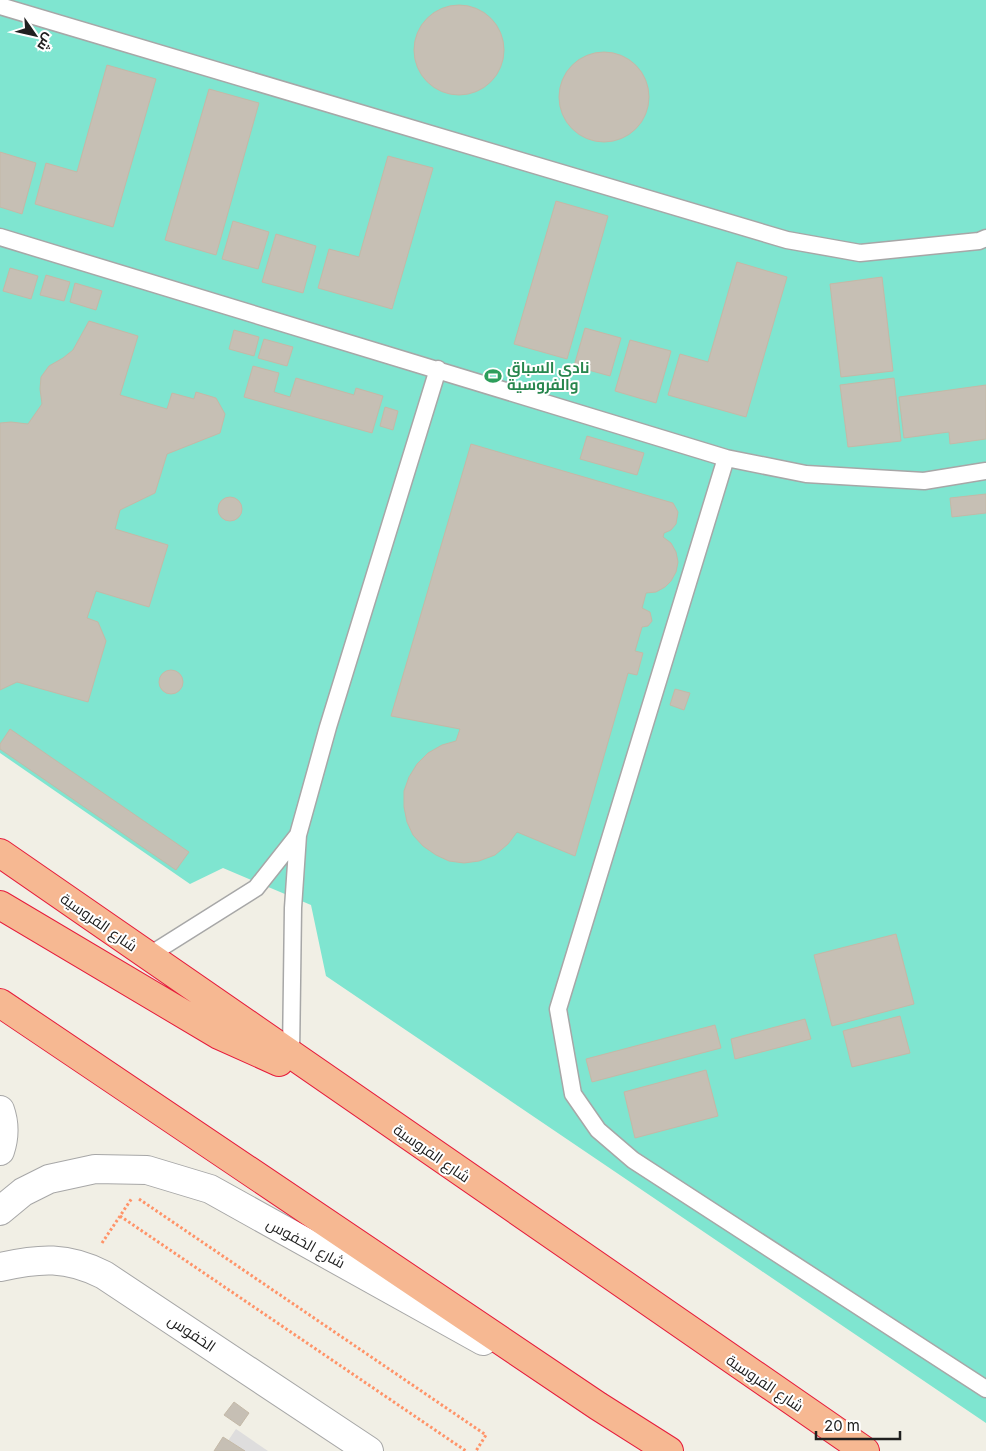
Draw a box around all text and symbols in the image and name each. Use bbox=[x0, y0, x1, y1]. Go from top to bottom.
north arrow bbox=[10, 10, 60, 60]
text: ش bbox=[33, 30, 58, 55]
place label: نادي السباق والفروسية bbox=[507, 358, 590, 394]
sports icon: نادي السباق والفروسية bbox=[483, 366, 503, 386]
street label: شارع الفروسية bbox=[56, 889, 141, 957]
street label: شارع الفروسية bbox=[389, 1120, 474, 1188]
street label: شارع الخفوس bbox=[262, 1214, 349, 1274]
street label: الخفوس bbox=[164, 1310, 220, 1357]
street label: شارع الفروسية bbox=[722, 1350, 807, 1417]
scale bar bbox=[816, 1408, 900, 1440]
text: 20 m bbox=[824, 1416, 860, 1435]

